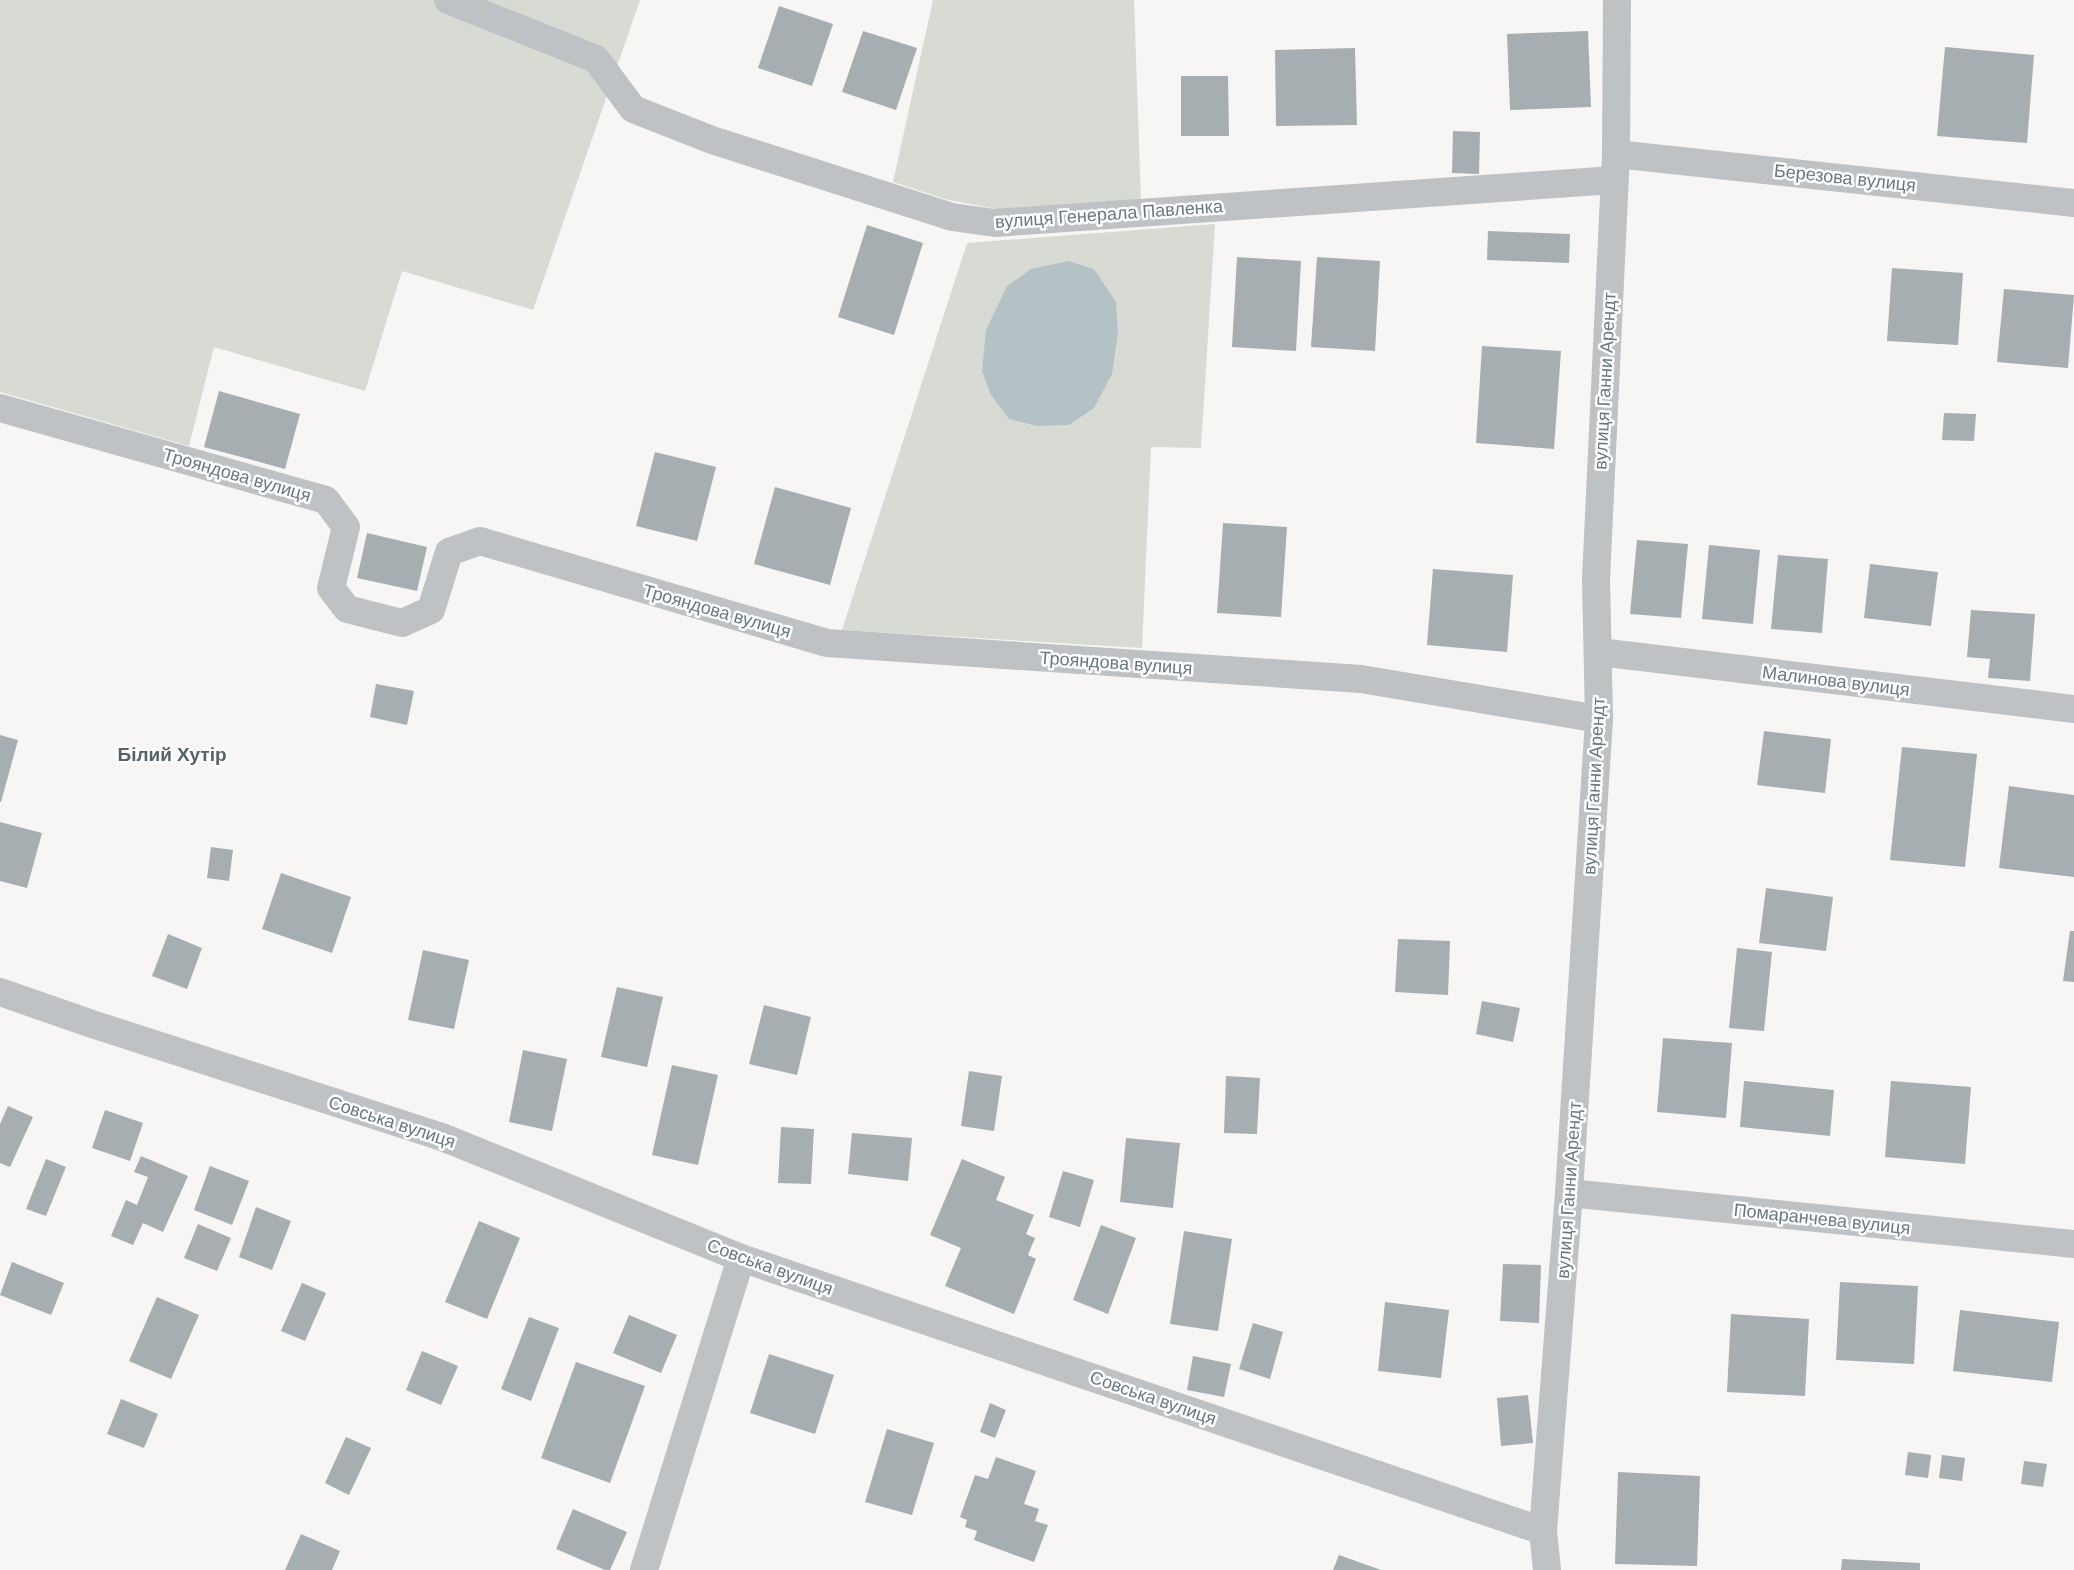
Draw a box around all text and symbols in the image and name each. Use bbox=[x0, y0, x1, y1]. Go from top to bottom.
street label: Березова вулиця bbox=[1773, 161, 1917, 195]
street label: вулиця Генерала Павленка bbox=[994, 196, 1225, 232]
street label: вулиця Ганни Арендт bbox=[1590, 292, 1620, 470]
street label: Трояндова вулиця bbox=[161, 444, 313, 506]
street label: Трояндова вулиця bbox=[641, 580, 793, 642]
street label: Трояндова вулиця bbox=[1039, 648, 1193, 678]
street label: Малинова вулиця bbox=[1761, 662, 1911, 700]
street label: вулиця Ганни Арендт bbox=[1579, 697, 1609, 875]
district label: Білий Хутір bbox=[117, 744, 227, 765]
street label: Совська вулиця bbox=[326, 1092, 458, 1152]
street label: вулиця Ганни Арендт bbox=[1553, 1101, 1585, 1279]
street label: Помаранчева вулиця bbox=[1733, 1200, 1911, 1238]
street label: Совська вулиця bbox=[704, 1235, 836, 1299]
street label: Совська вулиця bbox=[1087, 1367, 1219, 1429]

